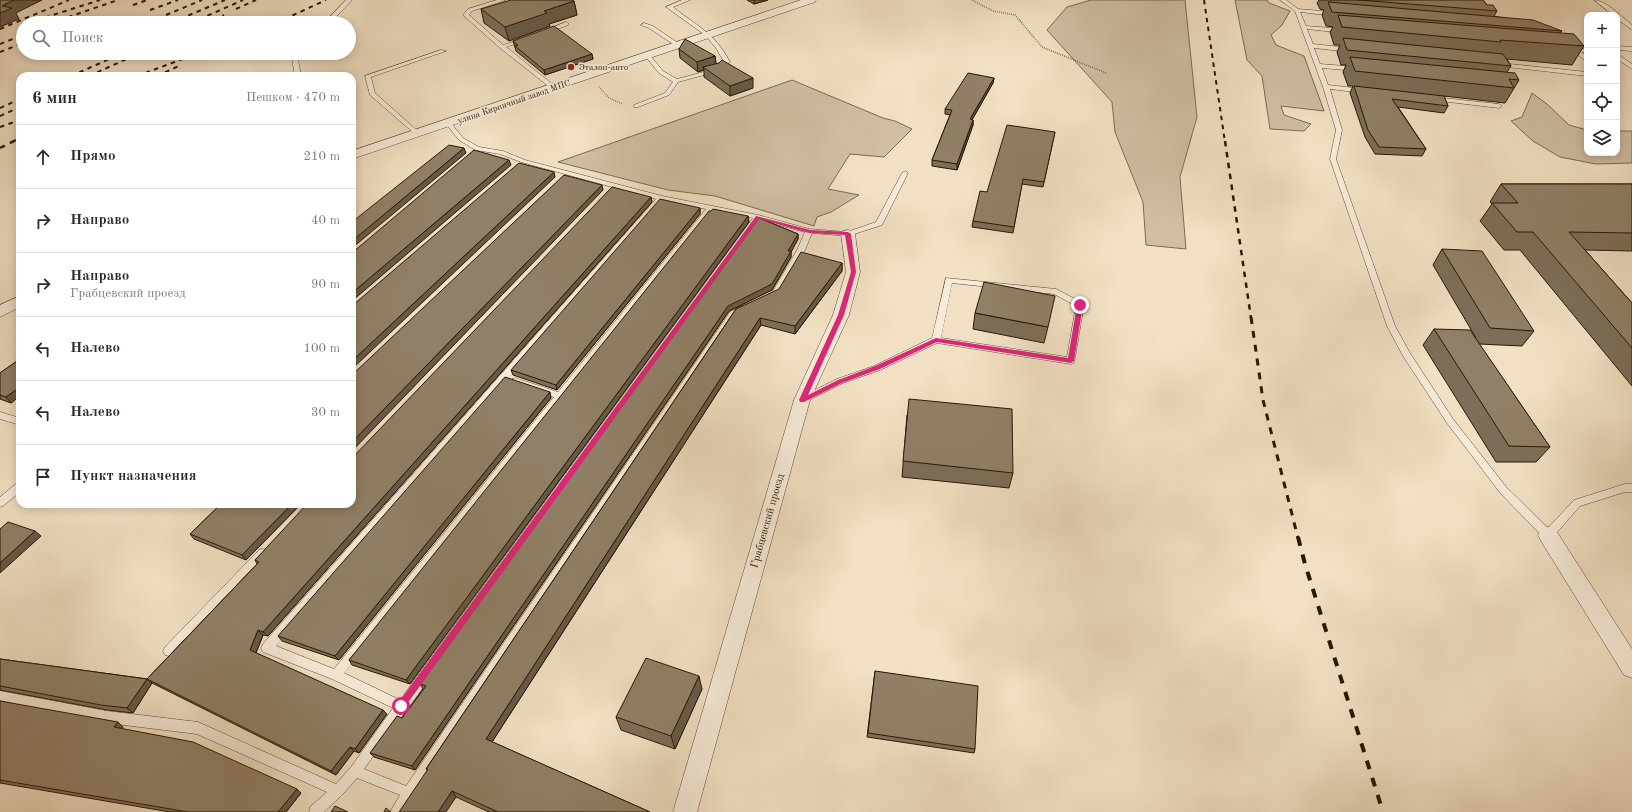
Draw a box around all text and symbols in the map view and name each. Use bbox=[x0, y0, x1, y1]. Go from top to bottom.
map controls bbox=[1584, 12, 1620, 156]
button: + bbox=[1584, 12, 1620, 48]
search box bbox=[16, 16, 356, 60]
icon: search bbox=[30, 27, 52, 49]
text: Поиск bbox=[62, 31, 103, 46]
button: − bbox=[1584, 48, 1620, 84]
marker: Эталон-авто bbox=[566, 62, 576, 72]
place label: Эталон-авто bbox=[579, 63, 629, 72]
street label: улица Кирпичный завод МПС bbox=[456, 78, 572, 126]
button: locate bbox=[1584, 84, 1620, 120]
text: 6 мин bbox=[32, 90, 77, 107]
text: Пешком · 470 m bbox=[246, 91, 340, 104]
button: layers bbox=[1584, 120, 1620, 156]
icon: ahead bbox=[32, 146, 54, 168]
text: Прямо bbox=[70, 149, 116, 164]
text: 210 m bbox=[303, 150, 340, 163]
icon: right bbox=[32, 210, 54, 232]
text: Направо bbox=[70, 213, 129, 228]
text: 40 m bbox=[311, 214, 340, 227]
text: Направо bbox=[70, 269, 129, 284]
icon: right bbox=[32, 274, 54, 296]
text: 90 m bbox=[311, 278, 340, 291]
text: Грабцевский проезд bbox=[70, 287, 186, 300]
route end bbox=[1071, 296, 1089, 314]
icon: left bbox=[32, 338, 54, 360]
text: Налево bbox=[70, 341, 120, 356]
text: 100 m bbox=[303, 342, 340, 355]
icon: left bbox=[32, 402, 54, 424]
text: Налево bbox=[70, 405, 120, 420]
text: 30 m bbox=[311, 406, 340, 419]
icon: arrive bbox=[32, 466, 54, 488]
text: Пункт назначения bbox=[70, 469, 197, 484]
street label: Грабцевский проезд bbox=[749, 472, 787, 569]
route start bbox=[392, 697, 410, 715]

